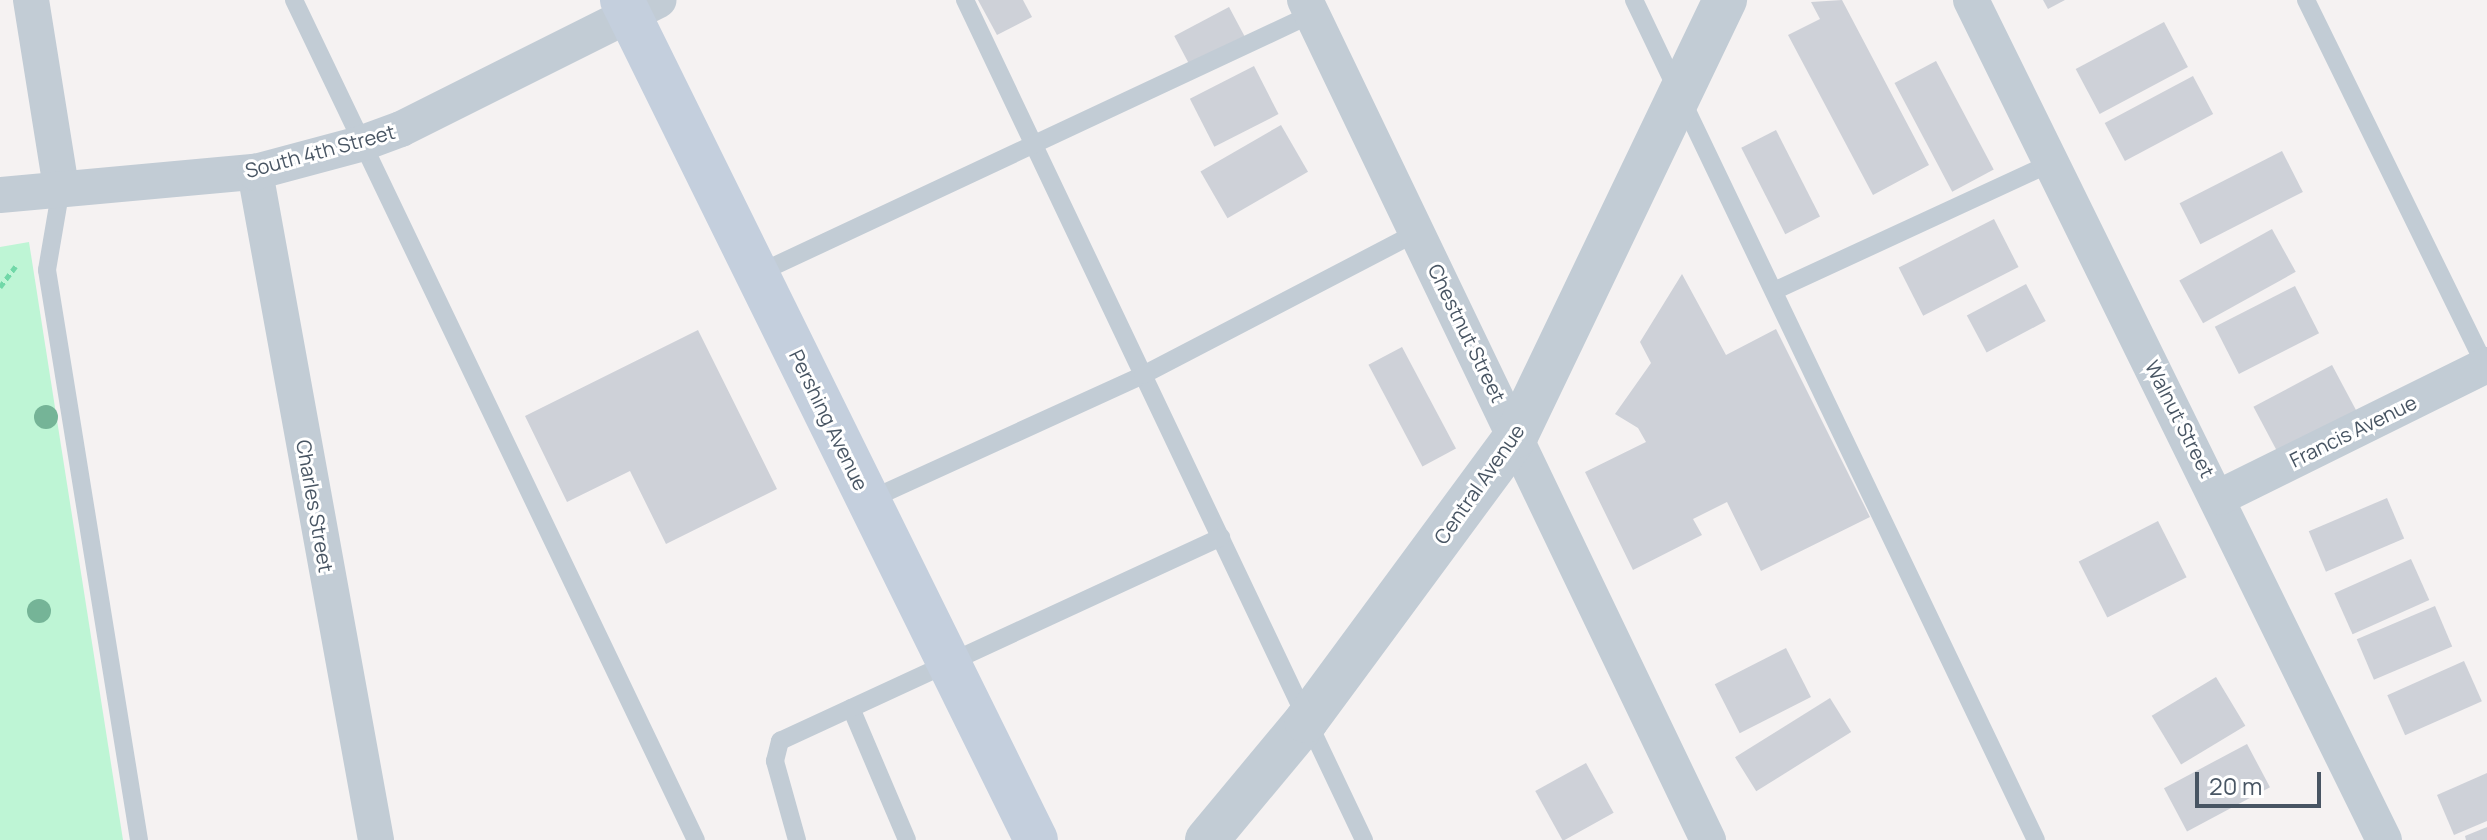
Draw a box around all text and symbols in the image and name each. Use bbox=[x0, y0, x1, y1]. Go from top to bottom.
street label: South 4th Street bbox=[242, 119, 398, 183]
street label: Chestnut Street bbox=[1423, 260, 1511, 406]
street label: Pershing Avenue bbox=[785, 346, 873, 494]
street label: Walnut Street bbox=[2140, 356, 2220, 482]
street label: Francis Avenue bbox=[2286, 390, 2420, 472]
street label: Central Avenue bbox=[1429, 420, 1529, 548]
street label: Charles Street bbox=[292, 438, 338, 574]
scale bar bbox=[2199, 756, 2325, 806]
text: 20 m bbox=[2209, 769, 2262, 802]

